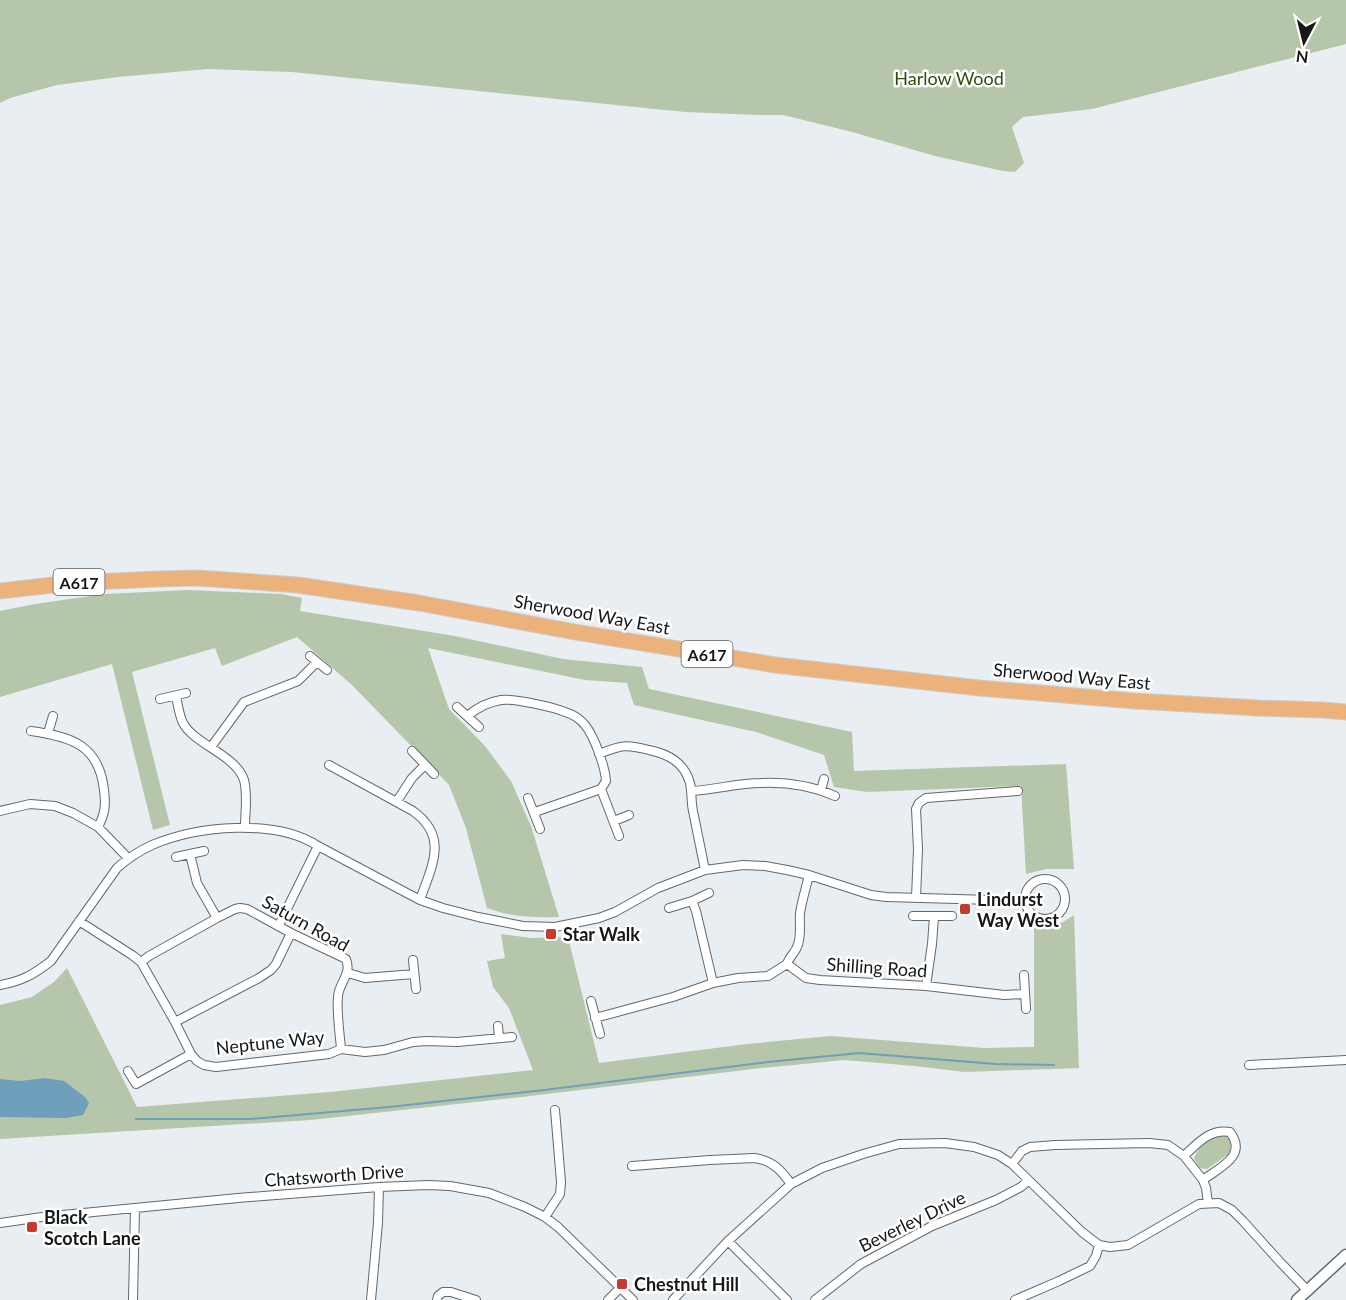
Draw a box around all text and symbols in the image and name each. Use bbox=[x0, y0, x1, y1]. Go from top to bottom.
north arrow bbox=[1274, 12, 1334, 72]
text: N bbox=[1295, 47, 1309, 68]
park label: Harlow Wood bbox=[894, 67, 1004, 89]
road number: A617 bbox=[54, 569, 104, 595]
street label: Sherwood Way East bbox=[512, 589, 672, 639]
road number: A617 bbox=[682, 641, 732, 667]
street label: Sherwood Way East bbox=[992, 658, 1152, 694]
place label: Lindurst Way West bbox=[977, 888, 1059, 931]
street label: Saturn Road bbox=[259, 890, 353, 956]
marker: Lindurst Way West bbox=[958, 902, 972, 916]
place label: Star Walk bbox=[563, 923, 640, 945]
marker: Star Walk bbox=[544, 927, 558, 941]
street label: Shilling Road bbox=[826, 953, 928, 981]
street label: Neptune Way bbox=[215, 1025, 326, 1059]
street label: Chatsworth Drive bbox=[263, 1159, 405, 1191]
street label: Beverley Drive bbox=[855, 1186, 969, 1256]
place label: Black Scotch Lane bbox=[44, 1206, 141, 1249]
marker: Black Scotch Lane bbox=[25, 1220, 39, 1234]
place label: Chestnut Hill bbox=[634, 1273, 739, 1295]
marker: Chestnut Hill bbox=[615, 1277, 629, 1291]

